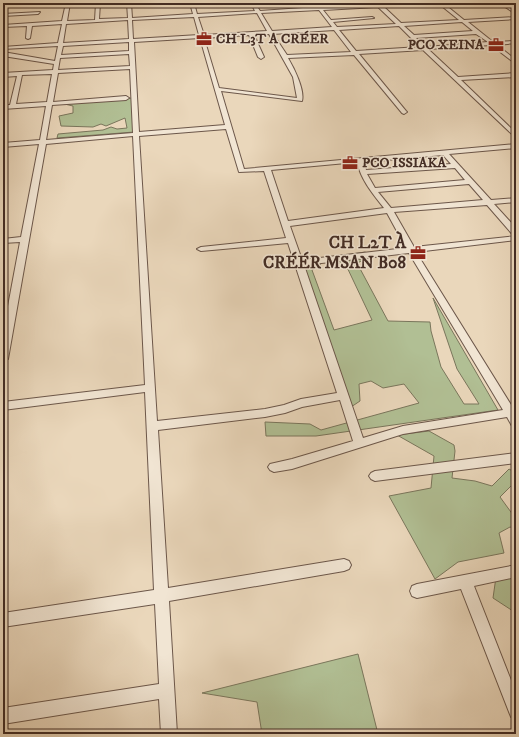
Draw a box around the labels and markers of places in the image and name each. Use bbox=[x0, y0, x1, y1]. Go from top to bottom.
office icon: CH L3T A CRÉER bbox=[195, 30, 213, 48]
place label: CH L3T A CRÉER bbox=[216, 30, 329, 48]
place label: PCO XEINA bbox=[408, 36, 485, 54]
office icon: PCO XEINA bbox=[487, 36, 505, 54]
office icon: PCO ISSIAKA bbox=[341, 154, 359, 172]
place label: PCO ISSIAKA bbox=[362, 154, 447, 172]
place label: CH L2T À CRÉÉR MSAN B08 bbox=[263, 231, 407, 274]
office icon: CH L2T À CRÉÉR MSAN B08 bbox=[409, 244, 427, 262]

